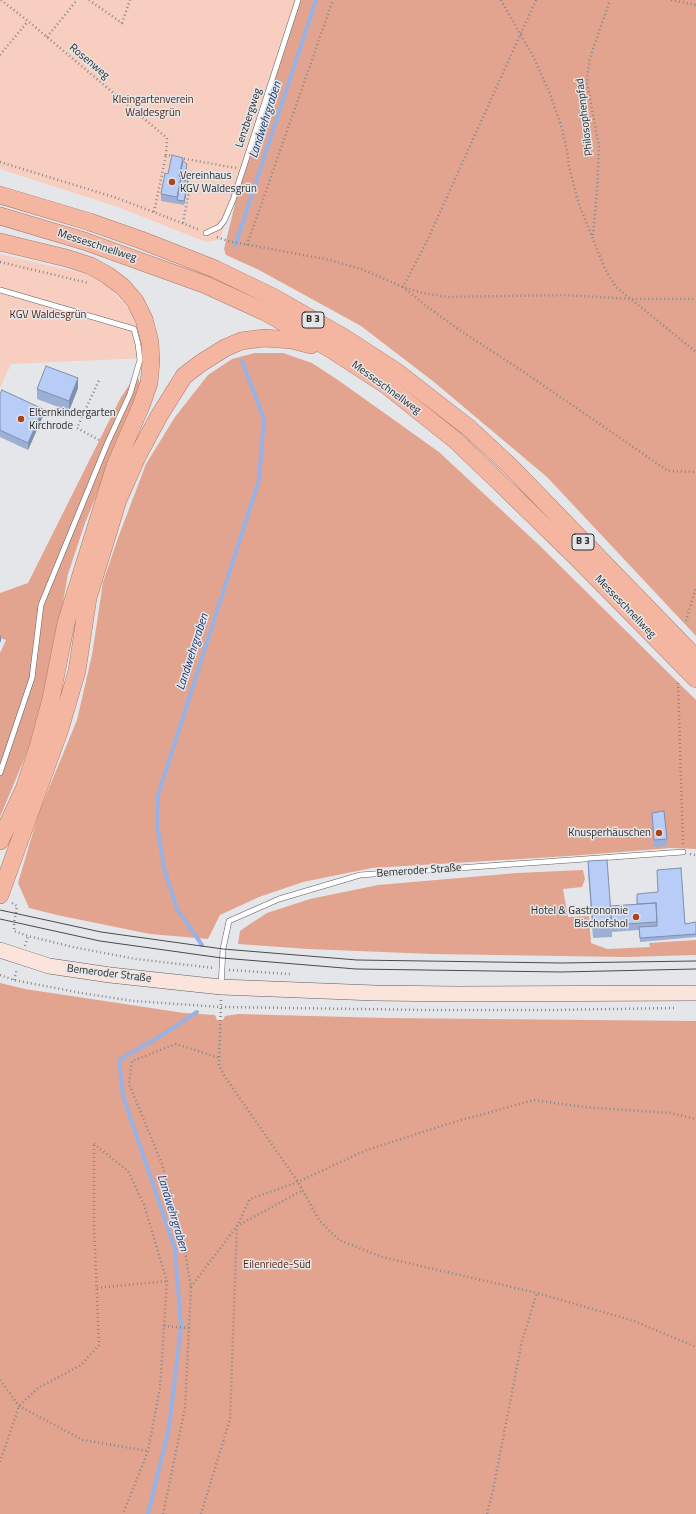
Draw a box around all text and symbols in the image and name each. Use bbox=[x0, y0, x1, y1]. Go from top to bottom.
street label: Rosenweg bbox=[66, 41, 112, 83]
street label: Philosophenpfad bbox=[574, 77, 596, 157]
water label: Landwehrgraben bbox=[247, 80, 285, 160]
street label: Lenzbergweg bbox=[233, 87, 265, 149]
park label: Kleingartenverein Waldesgrün bbox=[112, 93, 194, 119]
place label: Vereinhaus KGV Waldesgrün bbox=[180, 169, 257, 195]
marker: Vereinhaus KGV Waldesgrün bbox=[167, 177, 177, 187]
street label: Messeschnellweg bbox=[56, 227, 138, 265]
park label: KGV Waldesgrün bbox=[10, 308, 86, 322]
road number: B 3 bbox=[302, 312, 324, 328]
street label: Messeschnellweg bbox=[349, 358, 423, 418]
place label: Elternkindergarten Kirchrode bbox=[29, 406, 116, 432]
marker: Elternkindergarten Kirchrode bbox=[16, 414, 26, 424]
road number: B 3 bbox=[572, 534, 594, 550]
street label: Messeschnellweg bbox=[592, 573, 658, 641]
water label: Landwehrgraben bbox=[174, 612, 212, 692]
place label: Knusperhäuschen bbox=[568, 826, 651, 840]
marker: Knusperhäuschen bbox=[654, 828, 664, 838]
street label: Bemeroder Straße bbox=[376, 861, 462, 881]
place label: Hotel & Gastronomie Bischofshol bbox=[531, 904, 628, 930]
marker: Hotel & Gastronomie Bischofshol bbox=[631, 912, 641, 922]
street label: Bemeroder Straße bbox=[66, 962, 152, 986]
water label: Landwehrgraben bbox=[153, 1173, 191, 1253]
park label: Eilenriede-Süd bbox=[243, 1258, 311, 1272]

